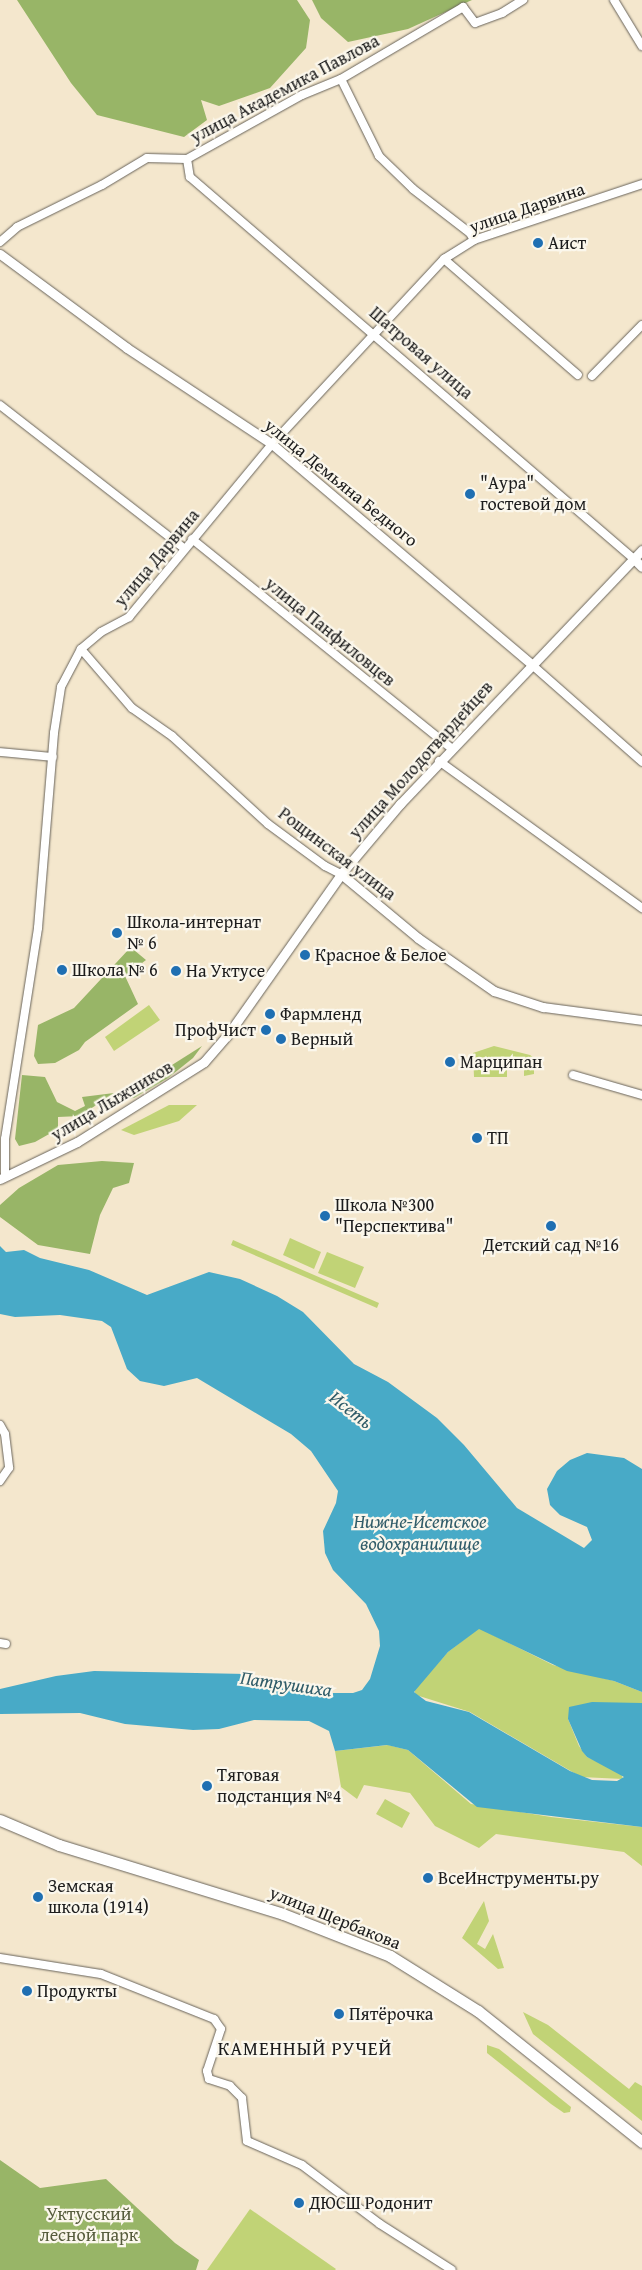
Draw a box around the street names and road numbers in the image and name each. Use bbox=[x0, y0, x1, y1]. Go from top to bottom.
street label: улица Академика Павлова bbox=[187, 30, 383, 148]
street label: улица Дарвина bbox=[466, 178, 588, 238]
street label: Шатровая улица bbox=[365, 302, 477, 404]
street label: улица Демьяна Бедного bbox=[260, 415, 422, 551]
street label: улица Дарвина bbox=[110, 505, 204, 611]
street label: улица Панфиловцев bbox=[261, 573, 399, 691]
street label: улица Молодогвардейцев bbox=[344, 677, 498, 843]
street label: Рощинская улица bbox=[274, 803, 400, 905]
street label: улица Лыжников bbox=[47, 1056, 177, 1146]
street label: улица Щербакова bbox=[266, 1882, 404, 1954]

